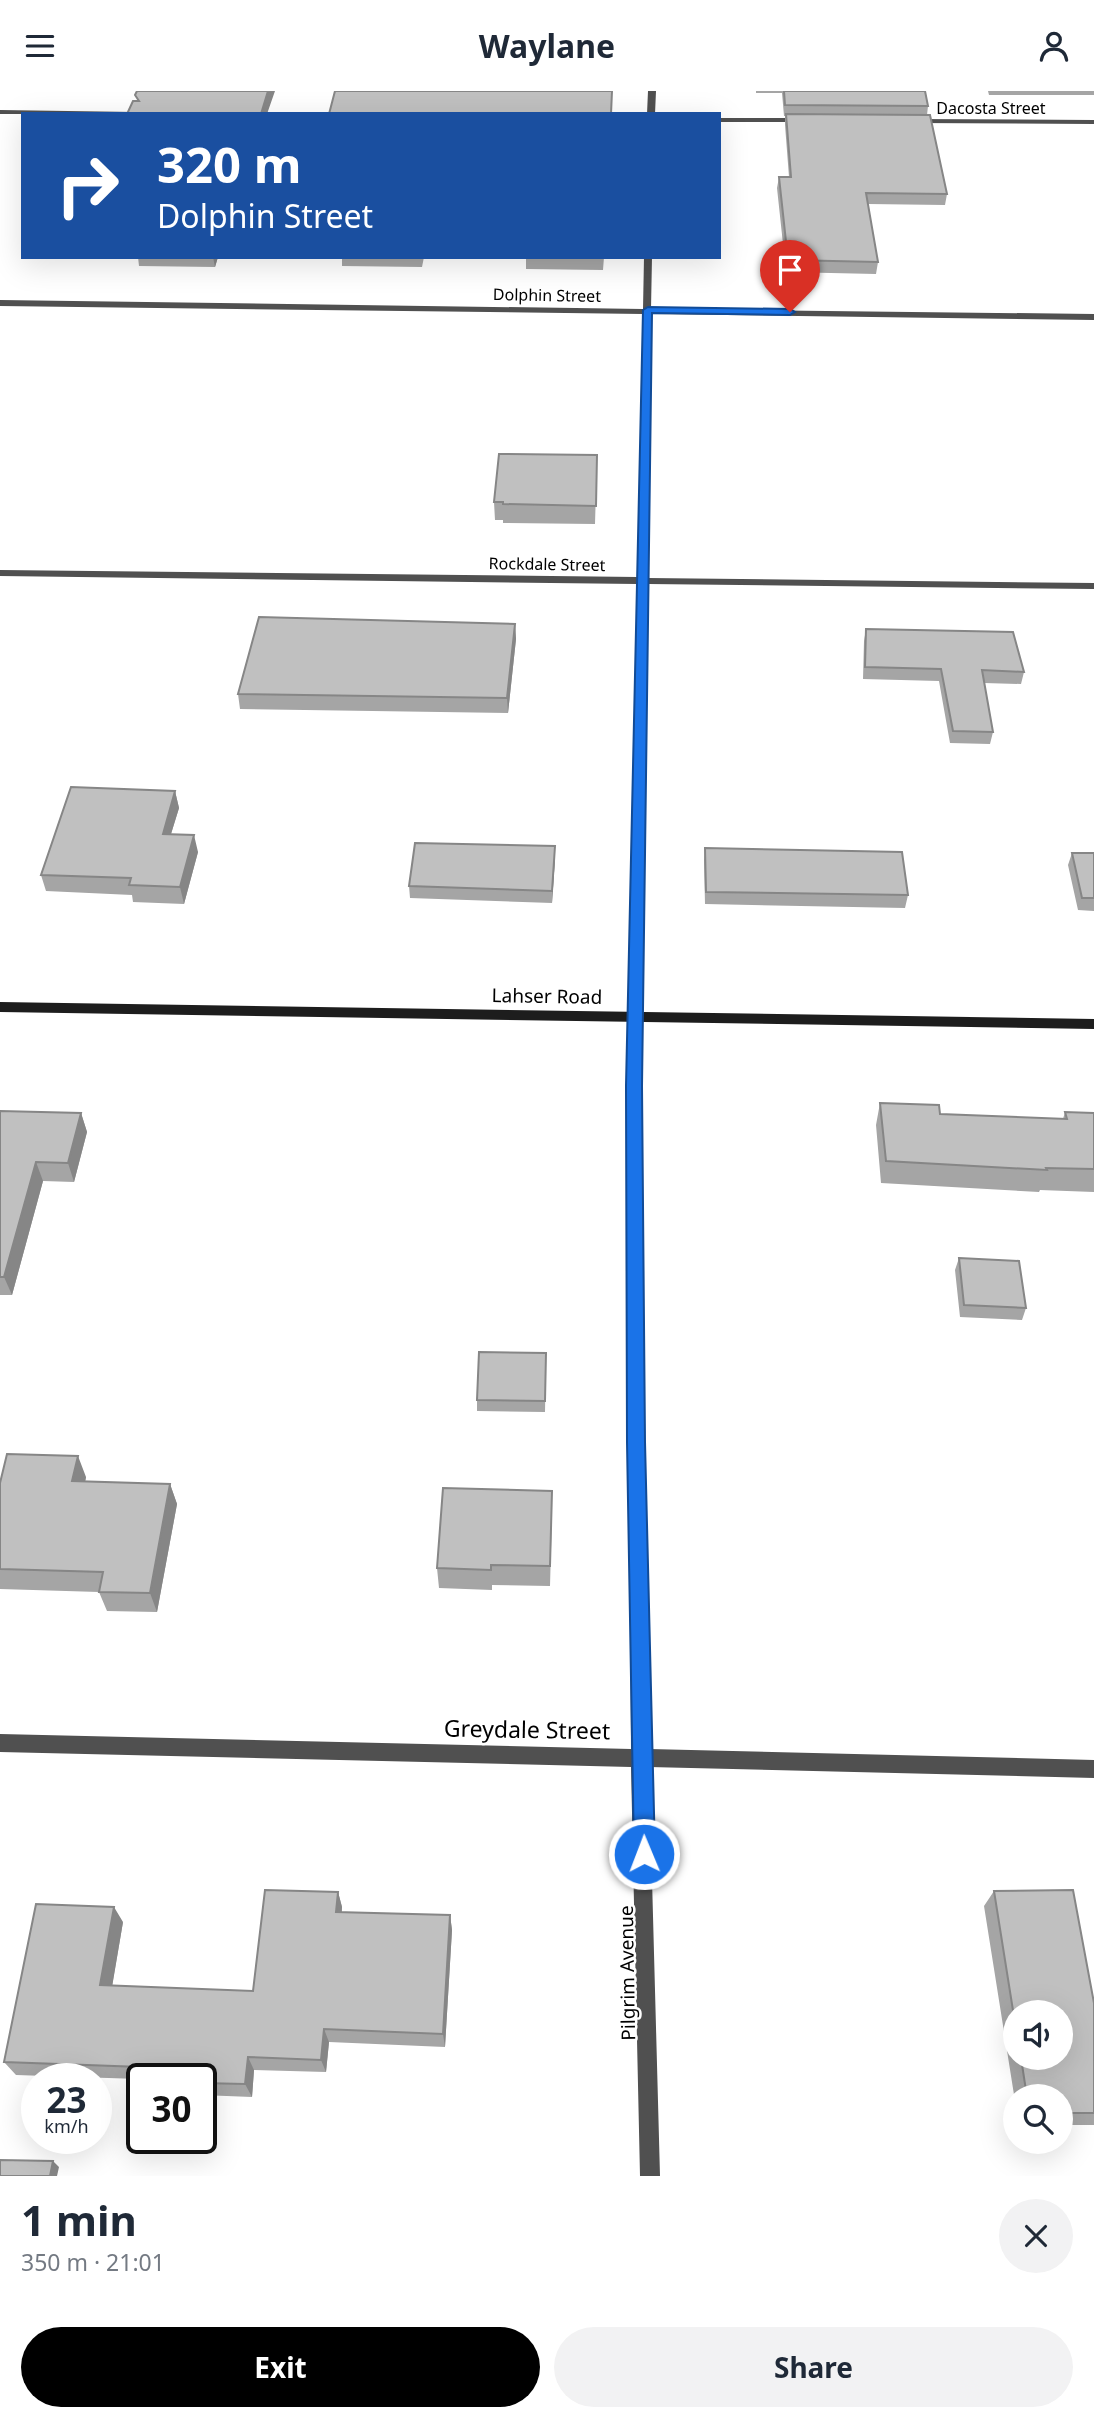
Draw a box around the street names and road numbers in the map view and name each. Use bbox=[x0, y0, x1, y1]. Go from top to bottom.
street label: Dacosta Street bbox=[936, 97, 1046, 119]
street label: Dolphin Street bbox=[493, 283, 601, 307]
street label: Rockdale Street bbox=[488, 552, 606, 576]
street label: Lahser Road bbox=[491, 982, 603, 1010]
street label: Greydale Street bbox=[444, 1712, 610, 1746]
street label: Pilgrim Avenue bbox=[613, 1905, 641, 2041]

